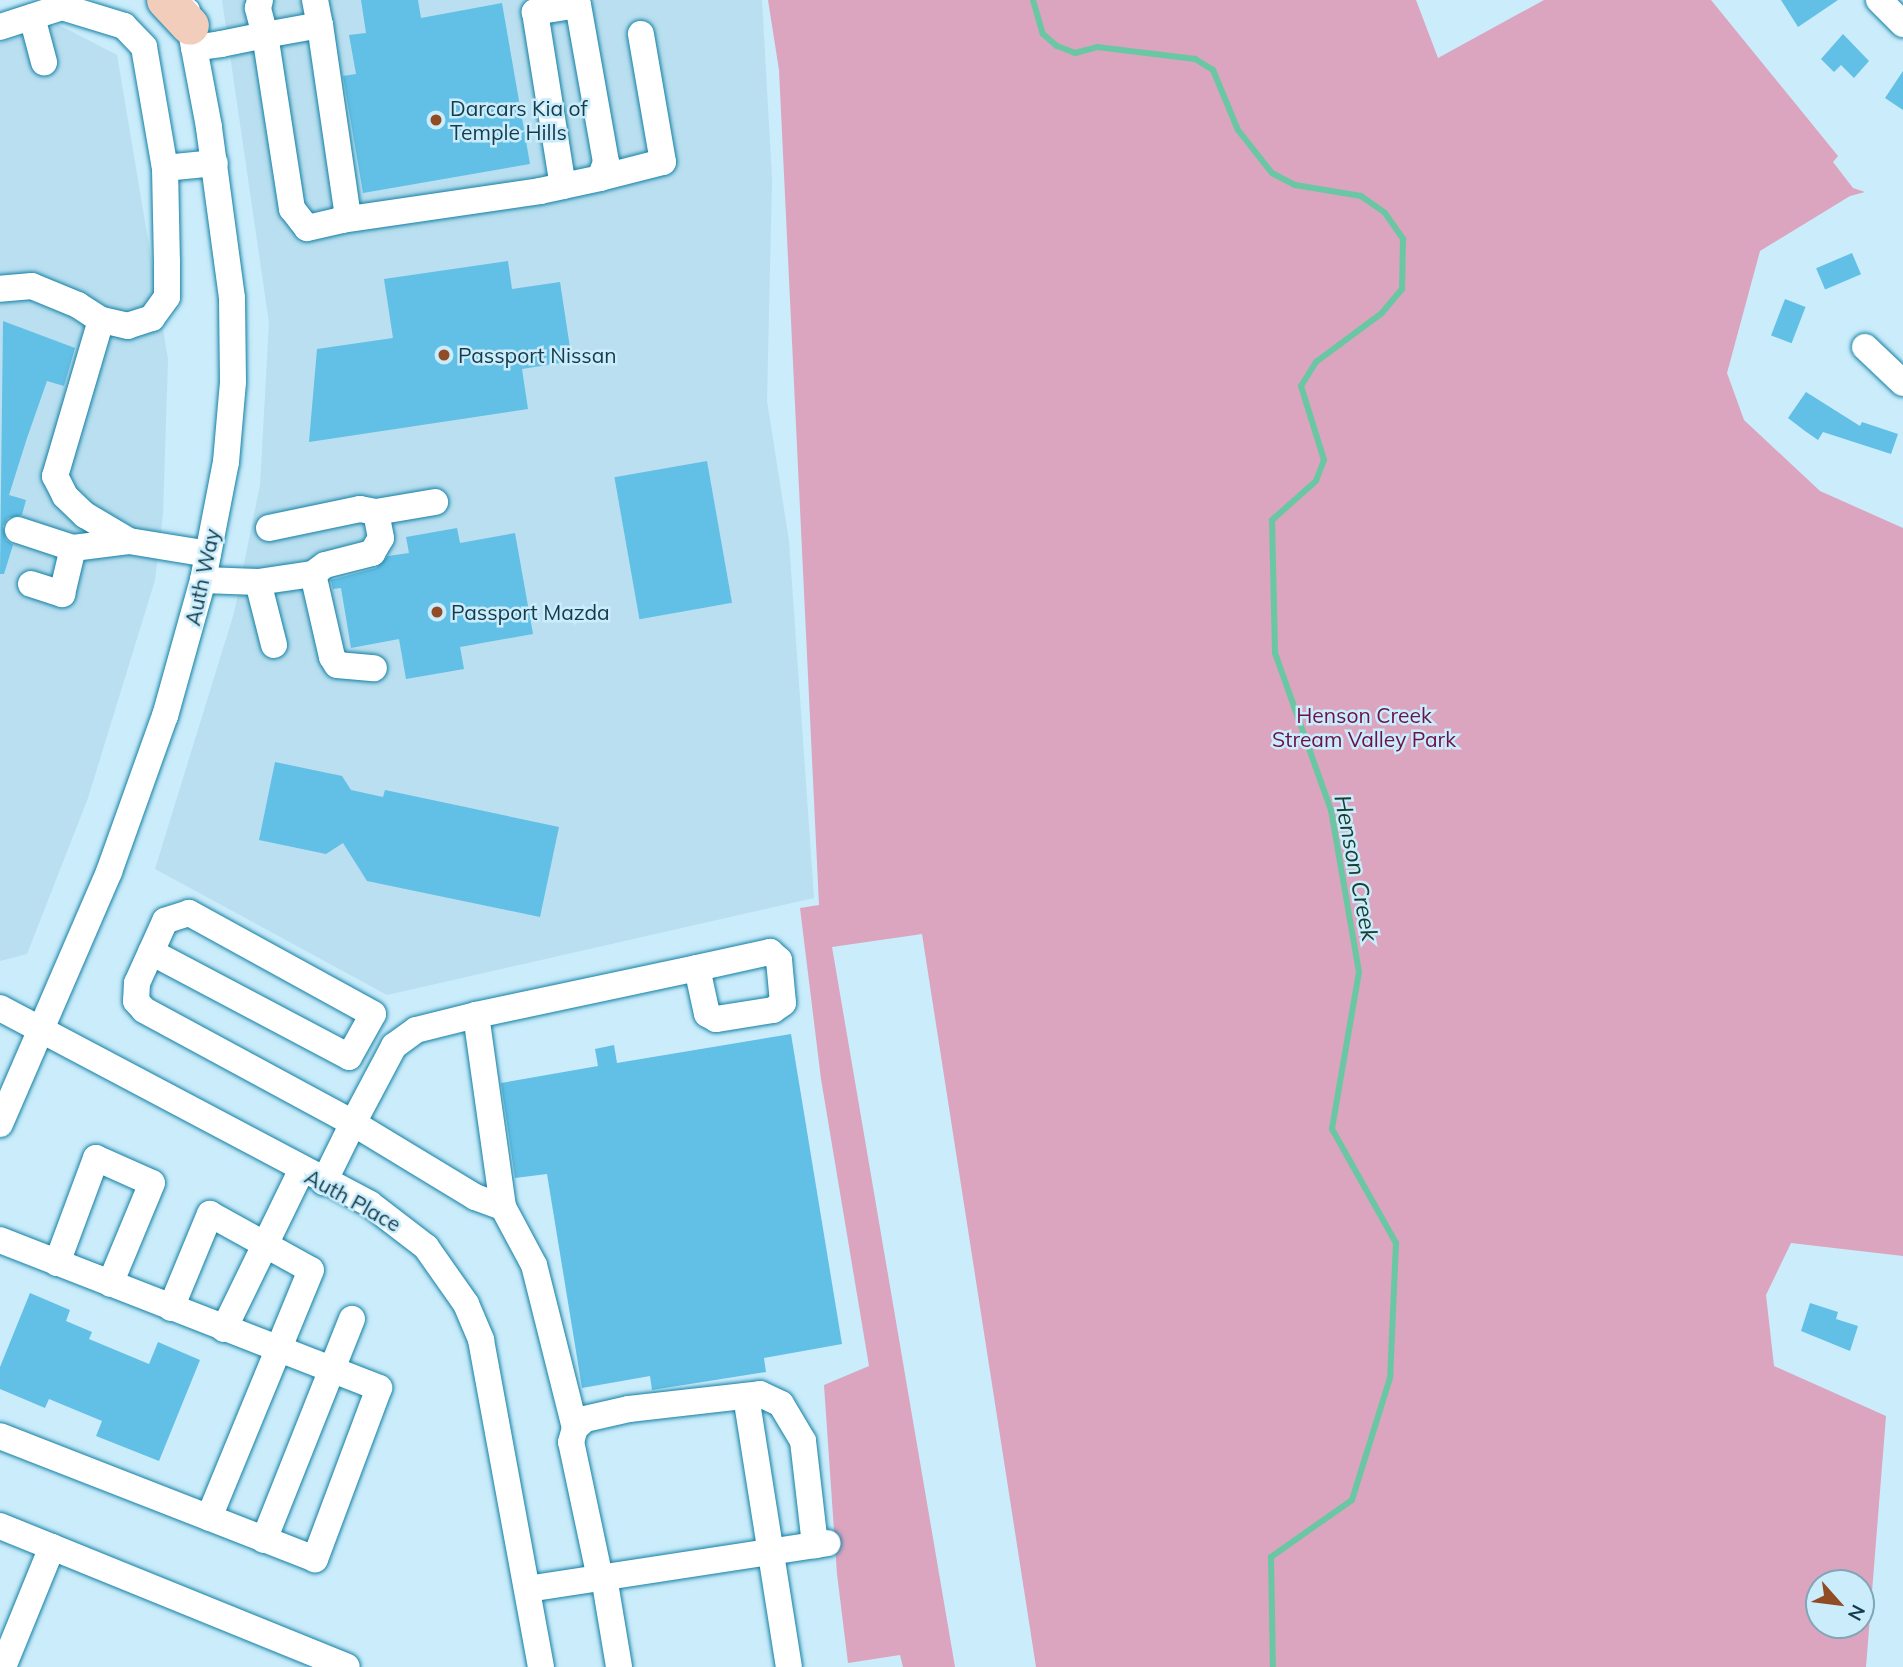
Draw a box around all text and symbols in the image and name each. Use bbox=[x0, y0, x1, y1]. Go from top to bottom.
place label: Darcars Kia of Temple Hills bbox=[450, 95, 587, 145]
marker: Darcars Kia of Temple Hills bbox=[428, 112, 444, 128]
place label: Passport Nissan bbox=[458, 342, 617, 368]
marker: Passport Nissan bbox=[436, 347, 452, 363]
street label: Auth Way bbox=[179, 526, 225, 628]
place label: Passport Mazda bbox=[451, 599, 610, 625]
marker: Passport Mazda bbox=[429, 604, 445, 620]
park label: Henson Creek Stream Valley Park bbox=[1272, 702, 1456, 752]
water label: Henson Creek bbox=[1328, 793, 1384, 943]
street label: Auth Place bbox=[301, 1163, 405, 1237]
north arrow bbox=[1805, 1569, 1875, 1639]
text: N bbox=[1843, 1601, 1871, 1625]

